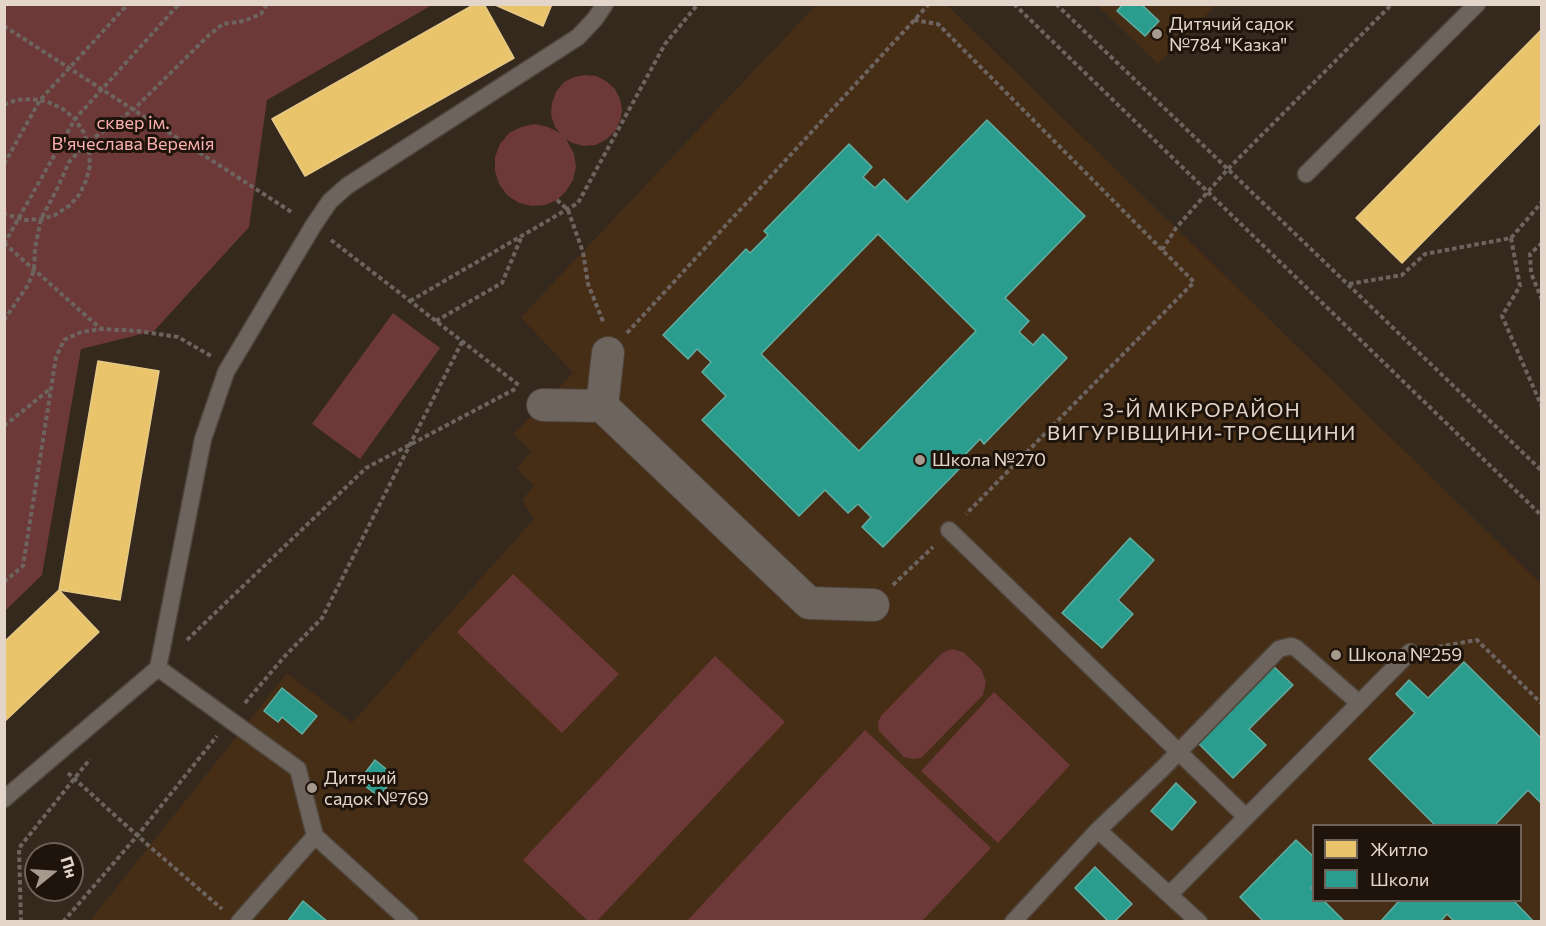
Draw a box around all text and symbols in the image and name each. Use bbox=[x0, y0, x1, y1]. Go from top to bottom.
place label: Дитячий садок №784 "Казка" bbox=[1169, 13, 1294, 56]
marker: Дитячий садок №784 "Казка" bbox=[1150, 27, 1164, 41]
park label: сквер ім. В'ячеслава Веремія bbox=[52, 112, 214, 154]
district label: 3-Й МІКРОРАЙОН ВИГУРІВЩИНИ-ТРОЄЩИНИ bbox=[1047, 398, 1357, 445]
place label: Школа №270 bbox=[932, 449, 1046, 471]
marker: Школа №270 bbox=[913, 453, 927, 467]
place label: Школа №259 bbox=[1348, 644, 1462, 666]
marker: Школа №259 bbox=[1329, 648, 1343, 662]
place label: Дитячий садок №769 bbox=[324, 767, 429, 810]
marker: Дитячий садок №769 bbox=[305, 781, 319, 795]
legend bbox=[1312, 824, 1522, 902]
text: Житло bbox=[1370, 838, 1428, 860]
north arrow bbox=[24, 842, 84, 902]
text: Пн bbox=[57, 854, 82, 880]
text: Школи bbox=[1370, 868, 1429, 890]

